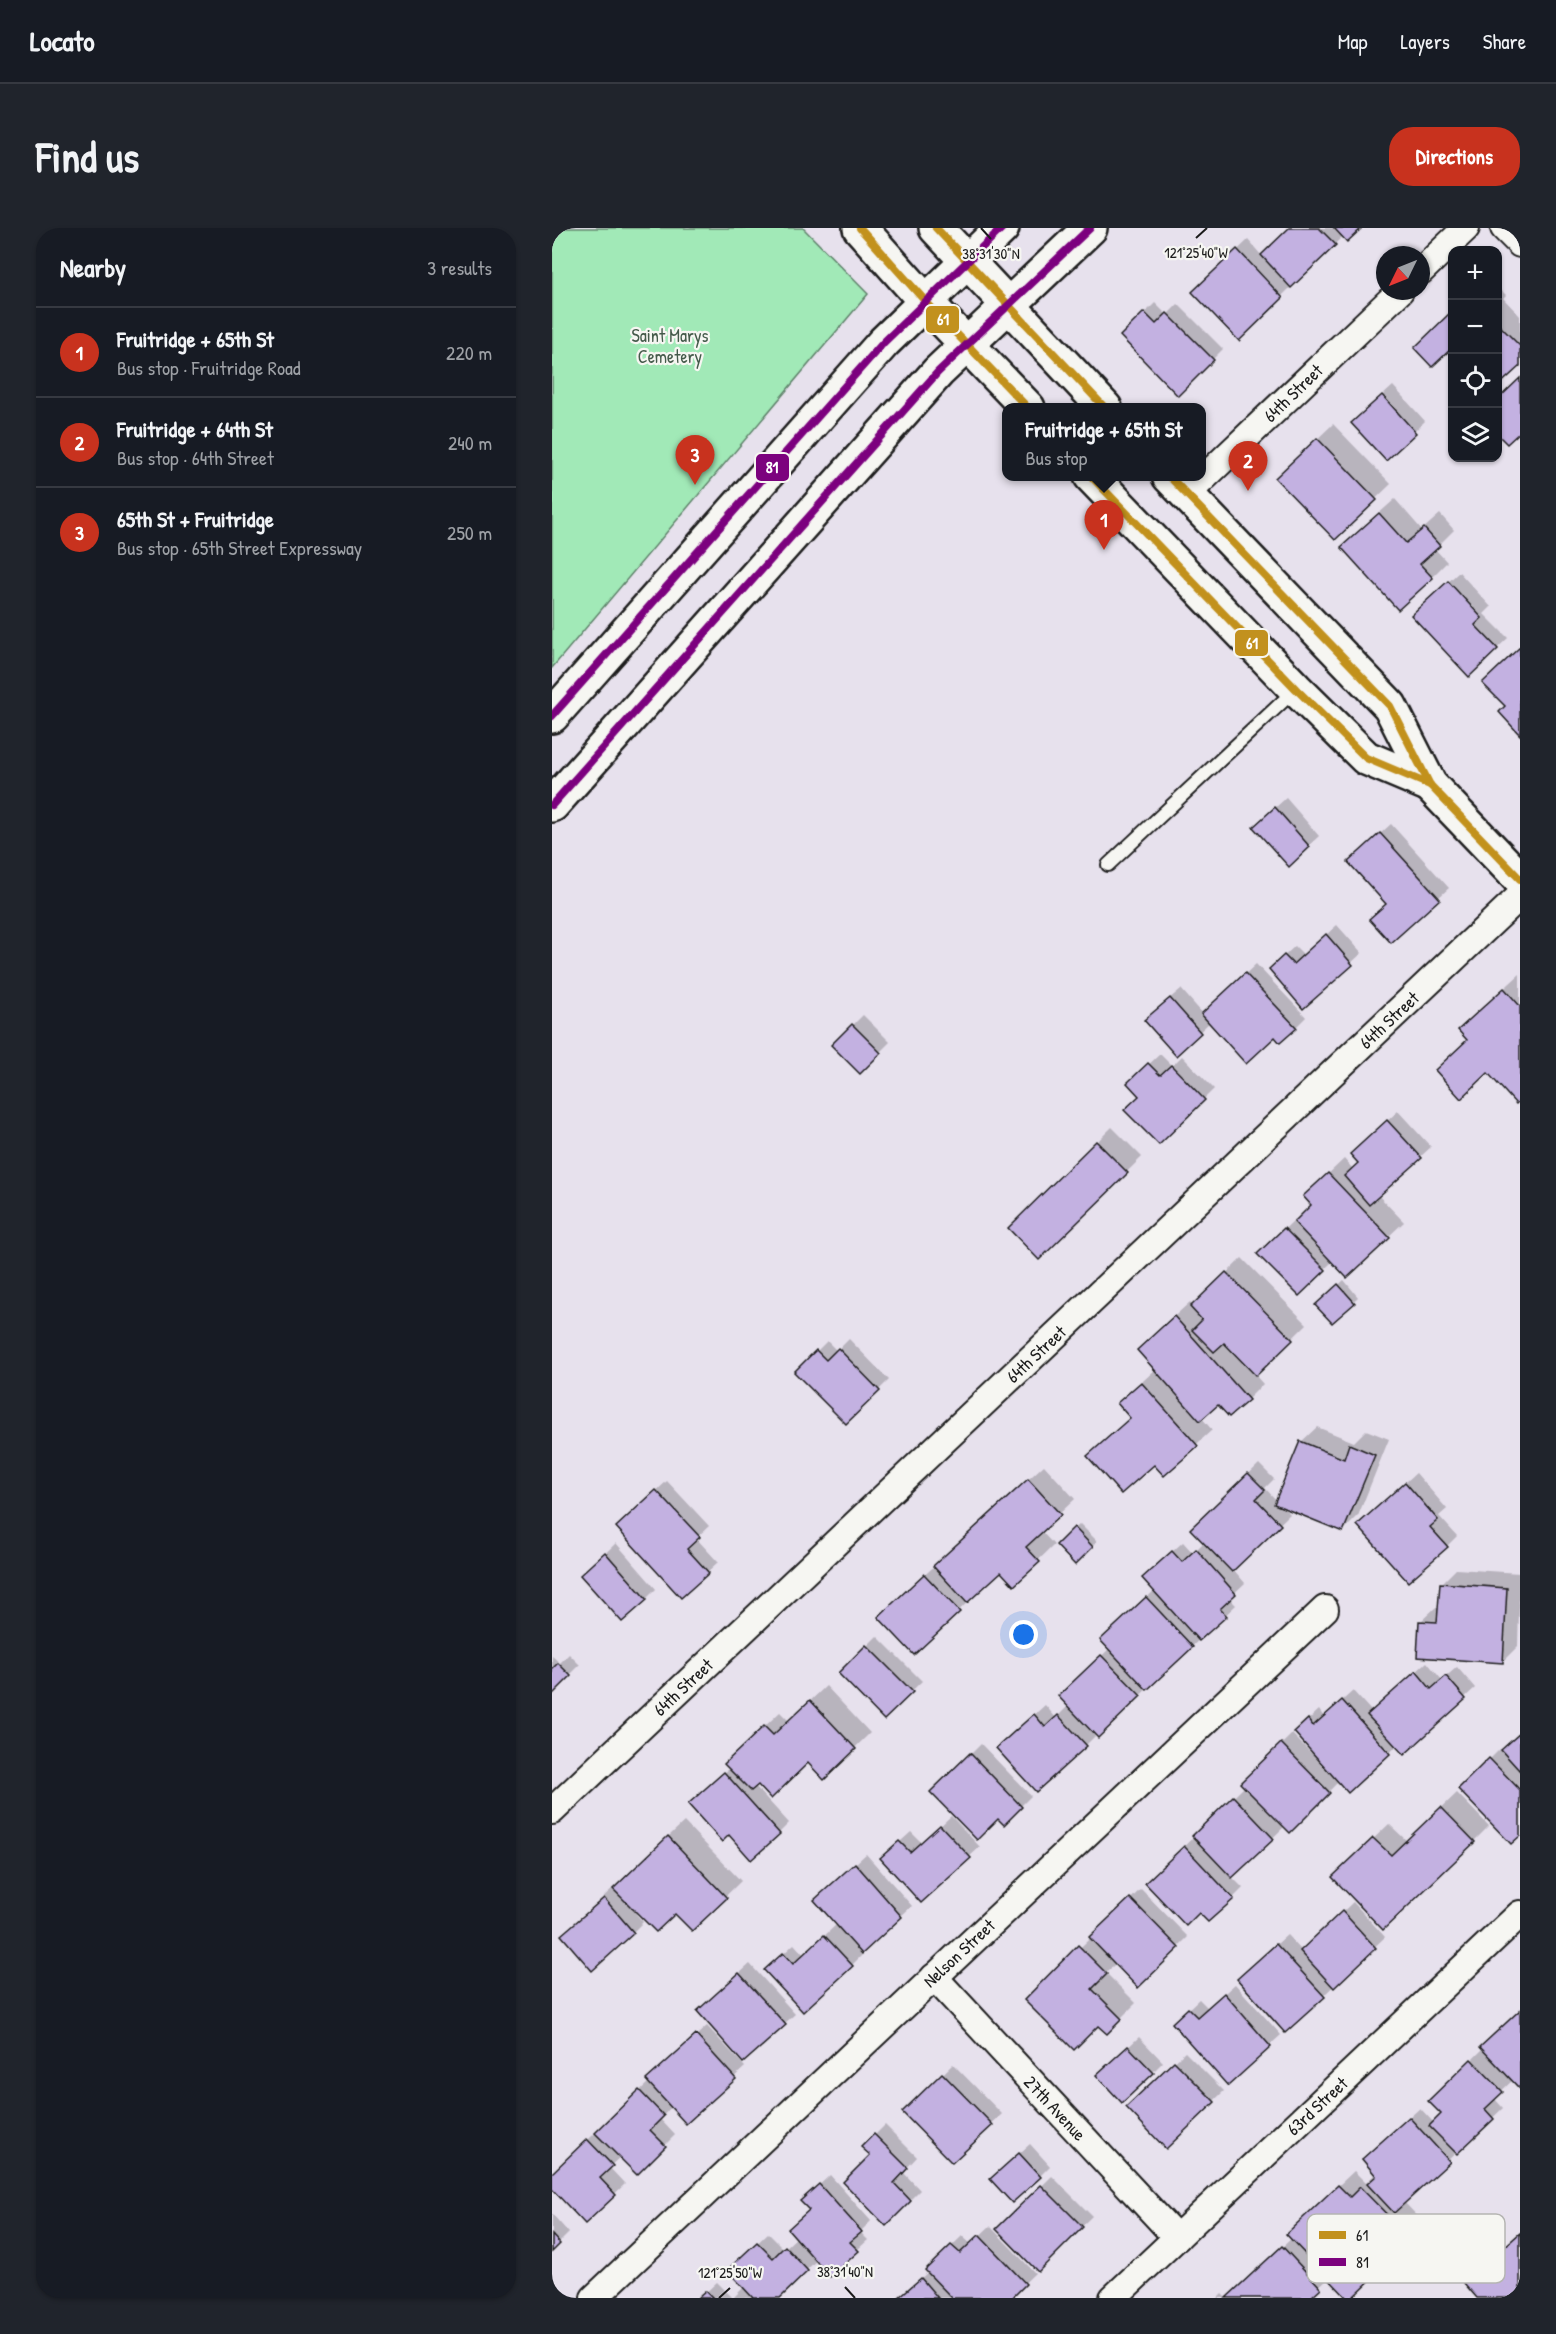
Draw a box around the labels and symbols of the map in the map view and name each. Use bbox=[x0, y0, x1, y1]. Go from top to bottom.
text: 121°25'40"W bbox=[1164, 242, 1228, 263]
text: 38°31'30"N bbox=[962, 243, 1020, 264]
north arrow bbox=[1376, 246, 1430, 300]
line badge: 61 bbox=[925, 305, 960, 334]
text: 61 bbox=[937, 308, 949, 330]
park label: Saint Marys Cemetery bbox=[631, 323, 709, 369]
street label: 64th Street bbox=[1258, 358, 1329, 428]
pin: 3 bbox=[676, 436, 714, 485]
pin: 2 bbox=[1228, 442, 1268, 491]
line badge: 81 bbox=[755, 453, 790, 482]
text: 81 bbox=[766, 456, 779, 478]
pin: 1 bbox=[1084, 500, 1124, 550]
line badge: 61 bbox=[1234, 629, 1269, 657]
text: 61 bbox=[1246, 632, 1258, 654]
street label: 64th Street bbox=[1354, 985, 1425, 1054]
street label: 64th Street bbox=[1001, 1319, 1072, 1388]
your location bbox=[1009, 1620, 1038, 1649]
street label: 64th Street bbox=[648, 1652, 719, 1721]
street label: Nelson Street bbox=[918, 1913, 1001, 1993]
street label: 27th Avenue bbox=[1018, 2070, 1092, 2146]
street label: 63rd Street bbox=[1281, 2071, 1354, 2141]
legend bbox=[1307, 2214, 1505, 2283]
text: 61 bbox=[1356, 2224, 1368, 2246]
text: 81 bbox=[1356, 2251, 1369, 2273]
text: 38°31'40"N bbox=[817, 2261, 873, 2282]
text: 121°25'50"W bbox=[698, 2262, 763, 2283]

